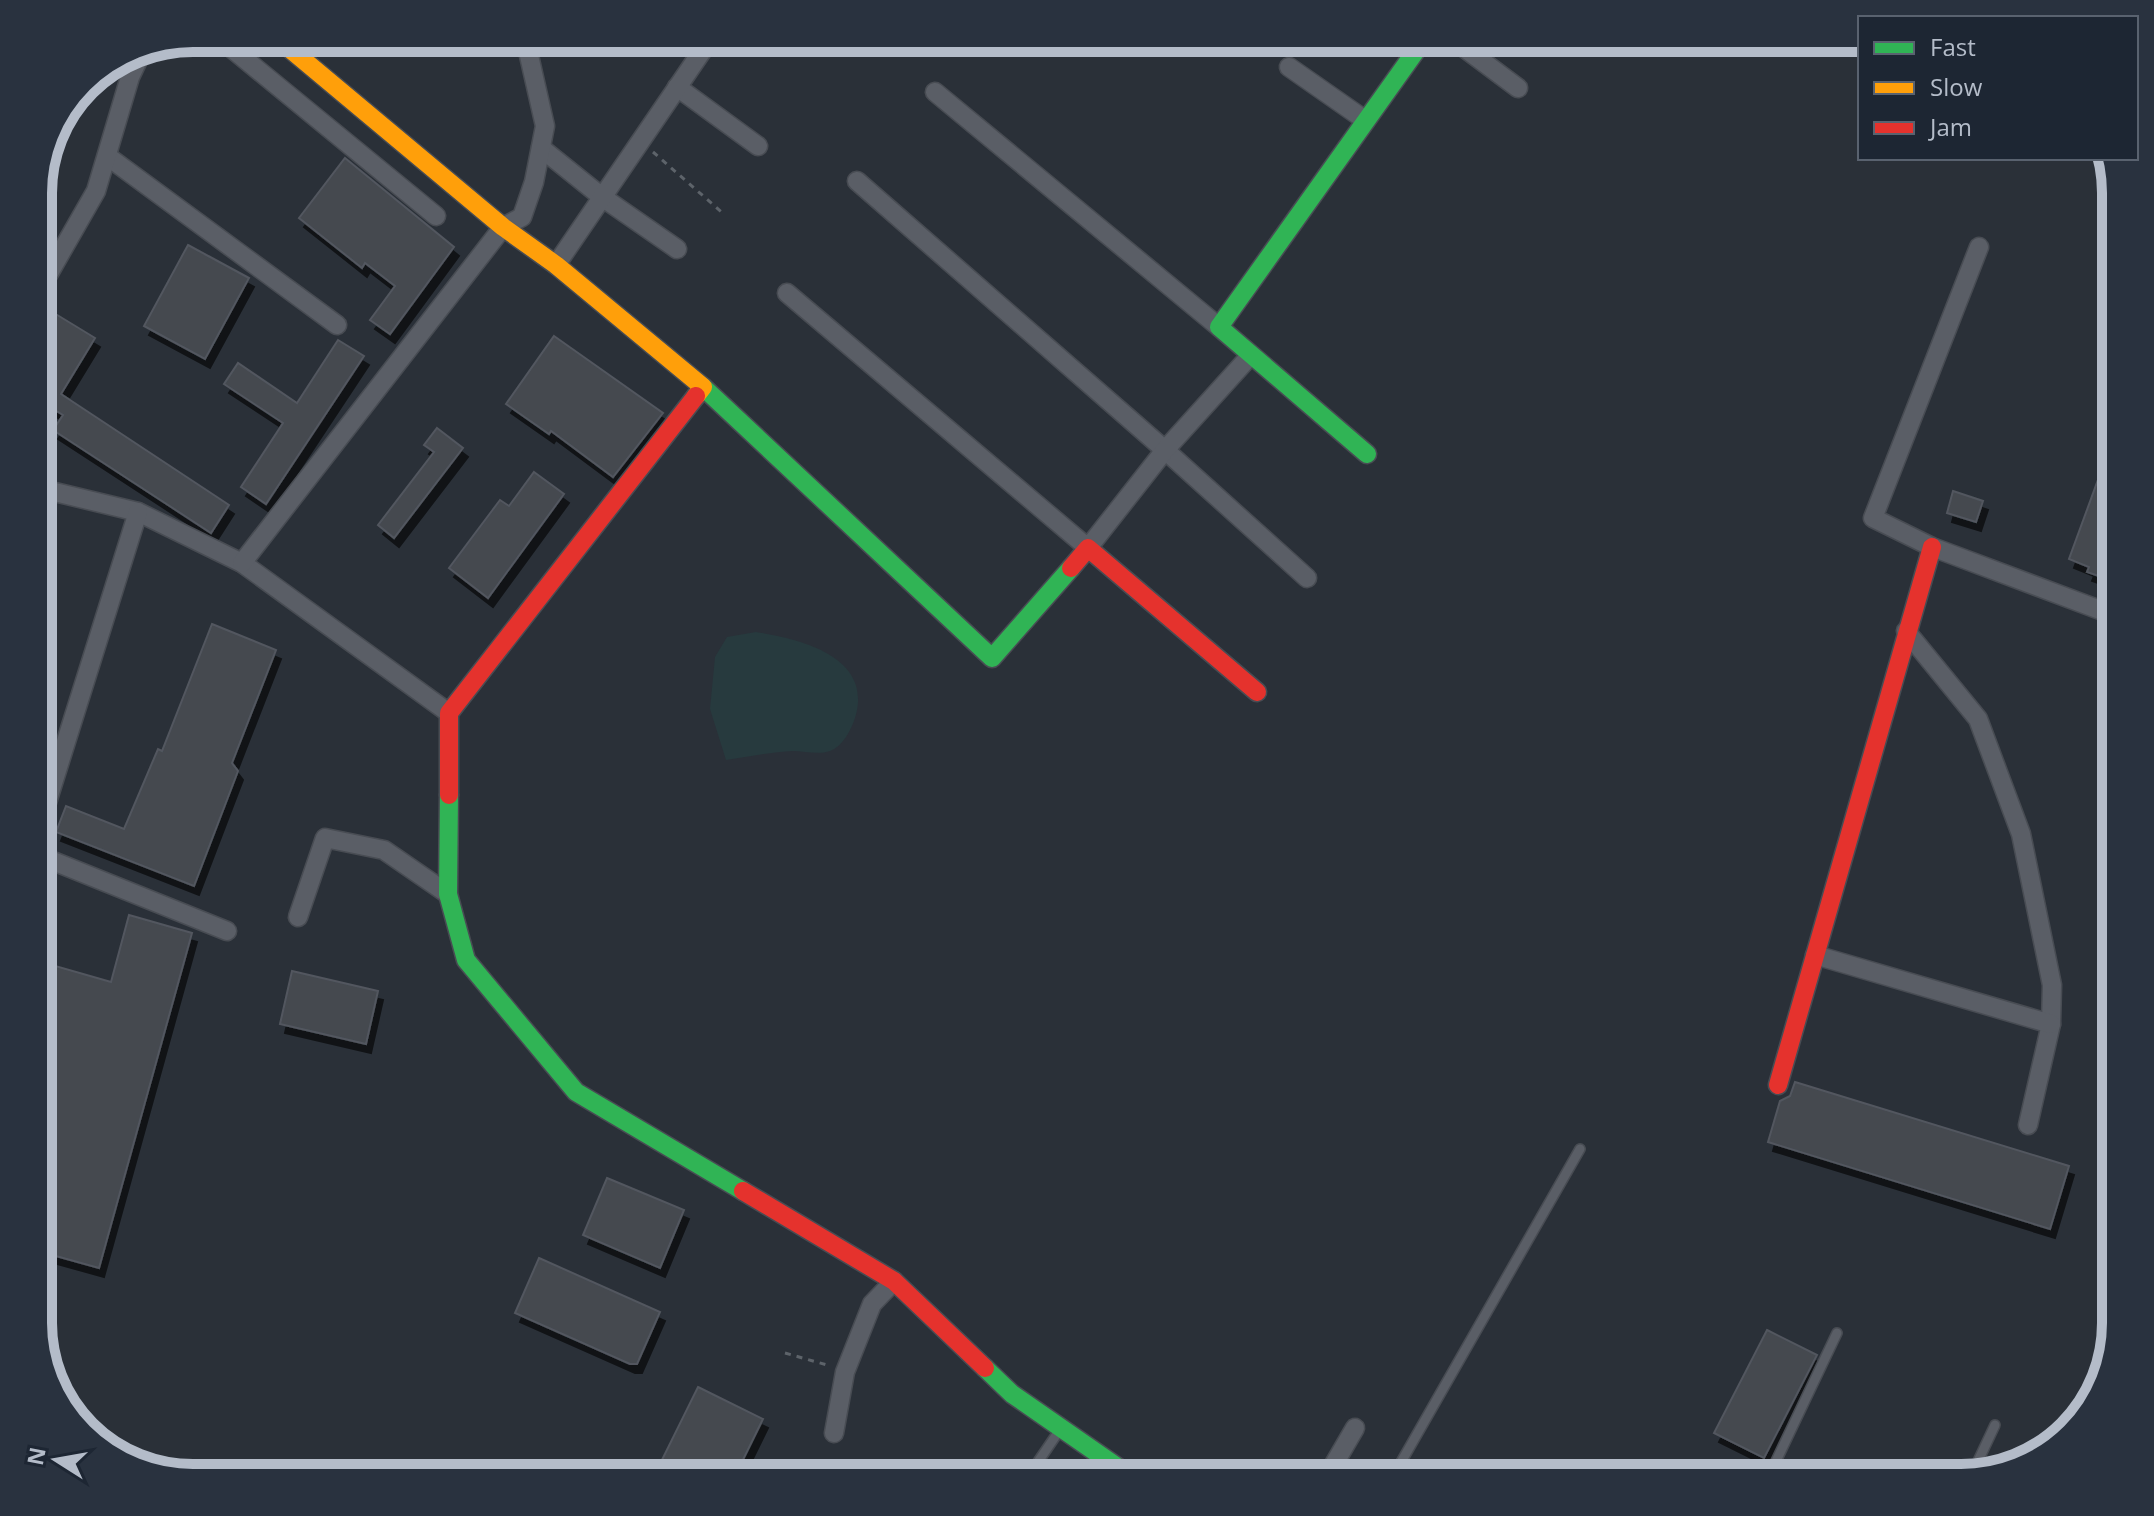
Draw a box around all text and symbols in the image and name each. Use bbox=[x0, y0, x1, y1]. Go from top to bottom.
legend bbox=[1858, 16, 2138, 160]
text: Fast bbox=[1930, 30, 1976, 63]
text: Slow bbox=[1930, 70, 1983, 103]
text: Jam bbox=[1928, 110, 1972, 143]
north arrow bbox=[16, 1420, 96, 1500]
text: N bbox=[19, 1444, 52, 1468]

